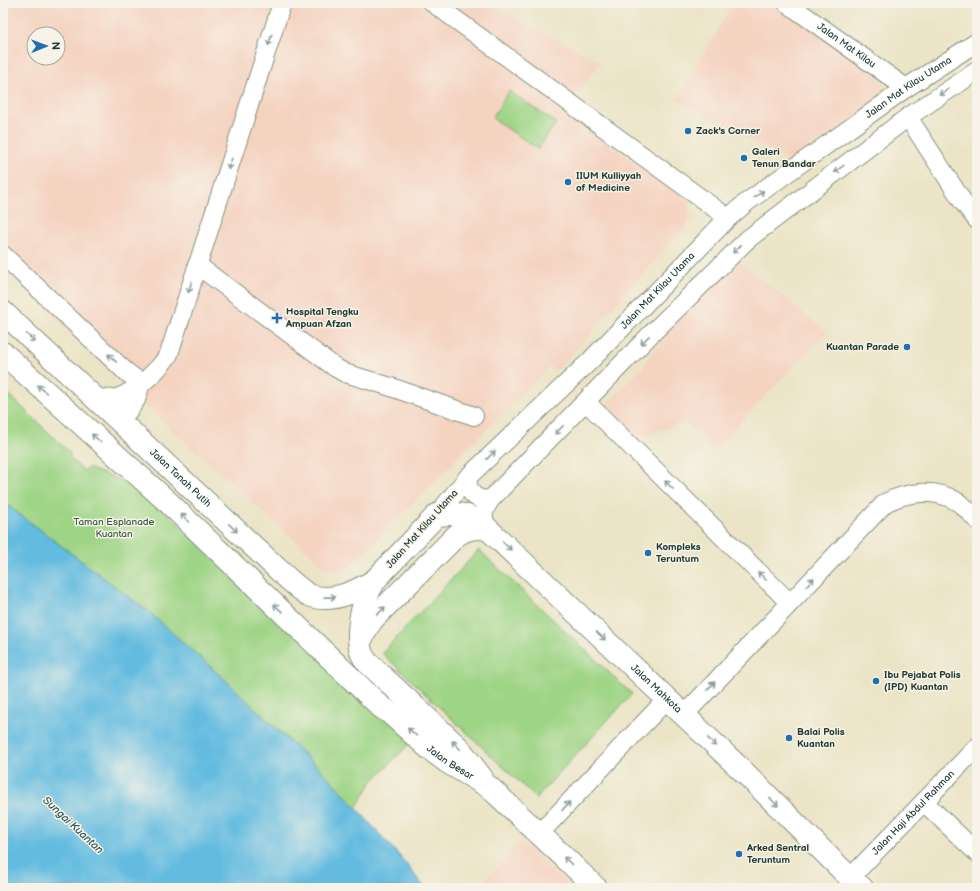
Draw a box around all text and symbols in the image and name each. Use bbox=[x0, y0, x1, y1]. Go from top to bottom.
street label: Jalan Mat Kilau bbox=[815, 20, 878, 70]
north arrow bbox=[26, 26, 66, 66]
one-way arrow bbox=[266, 33, 273, 46]
text: N bbox=[49, 42, 62, 50]
street label: Jalan Mat Kilau Utama bbox=[863, 54, 954, 121]
one-way arrow bbox=[939, 88, 950, 97]
place label: Zack's Corner bbox=[696, 125, 761, 137]
marker: Zack's Corner bbox=[683, 126, 693, 136]
place label: Galeri Tenun Bandar bbox=[752, 146, 817, 170]
marker: Galeri Tenun Bandar bbox=[739, 153, 749, 163]
one-way arrow bbox=[226, 157, 233, 170]
one-way arrow bbox=[834, 165, 845, 173]
place label: IIUM Kulliyyah of Medicine bbox=[576, 170, 641, 194]
marker: IIUM Kulliyyah of Medicine bbox=[563, 177, 573, 187]
one-way arrow bbox=[753, 190, 764, 198]
one-way arrow bbox=[732, 244, 742, 254]
street label: Jalan Mat Kilau Utama bbox=[618, 250, 698, 331]
one-way arrow bbox=[186, 281, 193, 294]
place label: Hospital Tengku Ampuan Afzan bbox=[285, 306, 359, 330]
marker: Hospital Tengku Ampuan Afzan bbox=[271, 312, 283, 324]
one-way arrow bbox=[26, 334, 37, 343]
one-way arrow bbox=[640, 335, 650, 345]
place label: Kuantan Parade bbox=[826, 341, 899, 353]
marker: Kuantan Parade bbox=[902, 342, 912, 352]
one-way arrow bbox=[107, 354, 117, 363]
one-way arrow bbox=[37, 385, 48, 394]
one-way arrow bbox=[554, 425, 563, 435]
one-way arrow bbox=[91, 433, 101, 442]
street label: Jalan Tanah Putih bbox=[147, 446, 214, 510]
one-way arrow bbox=[486, 450, 496, 460]
one-way arrow bbox=[665, 480, 675, 490]
street label: Jalan Mat Kilau Utama bbox=[384, 487, 461, 571]
one-way arrow bbox=[180, 513, 190, 523]
park label: Taman Esplanade Kuantan bbox=[73, 516, 155, 540]
one-way arrow bbox=[228, 523, 238, 532]
place label: Kompleks Teruntum bbox=[656, 541, 701, 565]
one-way arrow bbox=[502, 542, 512, 551]
marker: Kompleks Teruntum bbox=[643, 548, 653, 558]
one-way arrow bbox=[757, 571, 767, 581]
one-way arrow bbox=[805, 577, 815, 587]
one-way arrow bbox=[323, 594, 336, 601]
one-way arrow bbox=[273, 603, 283, 613]
one-way arrow bbox=[376, 606, 386, 616]
one-way arrow bbox=[596, 631, 606, 641]
street label: Jalan Mahkota bbox=[628, 662, 684, 716]
place label: Ibu Pejabat Polis (IPD) Kuantan bbox=[884, 669, 961, 693]
marker: Ibu Pejabat Polis (IPD) Kuantan bbox=[871, 676, 881, 686]
one-way arrow bbox=[706, 681, 715, 692]
place label: Balai Polis Kuantan bbox=[797, 726, 845, 750]
one-way arrow bbox=[406, 728, 417, 737]
marker: Balai Polis Kuantan bbox=[784, 733, 794, 743]
one-way arrow bbox=[707, 737, 717, 747]
one-way arrow bbox=[451, 740, 461, 750]
street label: Jalan Besar bbox=[424, 743, 476, 783]
street label: Jalan Haji Abdul Rahman bbox=[870, 768, 957, 857]
water label: Sungai Kuantan bbox=[40, 794, 106, 856]
one-way arrow bbox=[769, 798, 779, 807]
one-way arrow bbox=[561, 801, 571, 811]
place label: Arked Sentral Teruntum bbox=[746, 842, 809, 866]
marker: Arked Sentral Teruntum bbox=[734, 849, 744, 859]
one-way arrow bbox=[563, 856, 573, 866]

